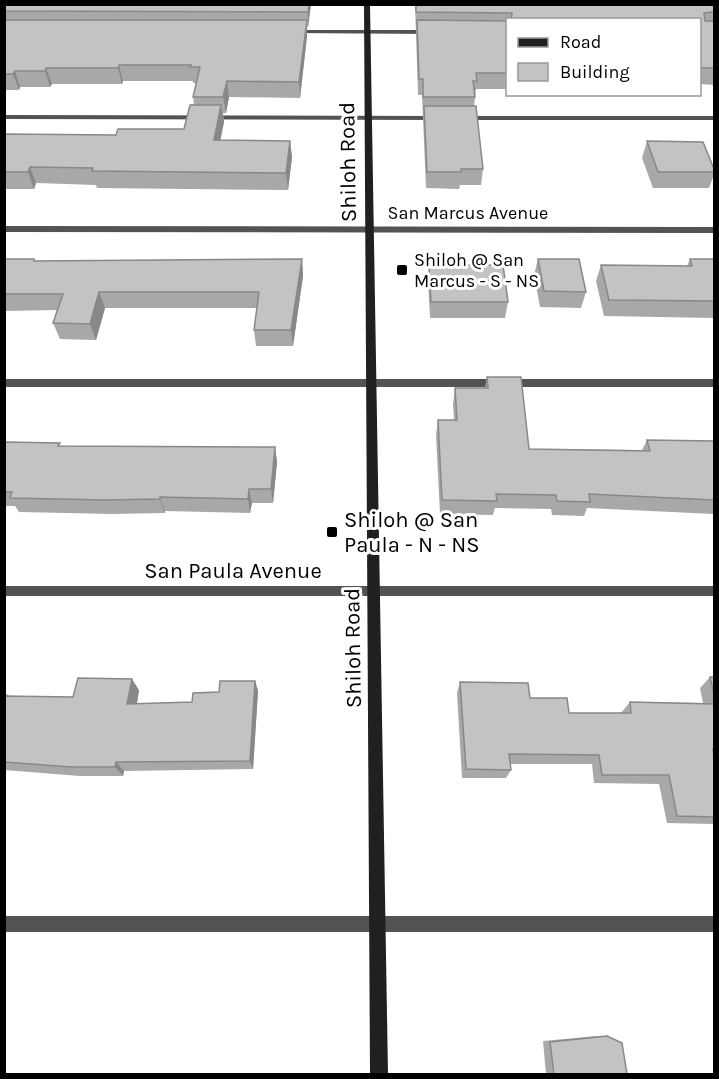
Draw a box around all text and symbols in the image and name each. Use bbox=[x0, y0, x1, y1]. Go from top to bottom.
legend bbox=[506, 18, 701, 96]
text: Road bbox=[560, 31, 601, 53]
text: Building bbox=[560, 61, 630, 83]
street label: Shiloh Road bbox=[334, 102, 362, 222]
street label: San Marcus Avenue bbox=[388, 202, 548, 224]
place label: Shiloh @ San Marcus - S - NS bbox=[414, 249, 539, 292]
marker: Shiloh @ San Marcus - S - NS bbox=[395, 263, 409, 277]
place label: Shiloh @ San Paula - N - NS bbox=[344, 507, 480, 558]
marker: Shiloh @ San Paula - N - NS bbox=[325, 525, 339, 539]
street label: San Paula Avenue bbox=[144, 558, 322, 584]
street label: Shiloh Road bbox=[339, 588, 367, 708]

